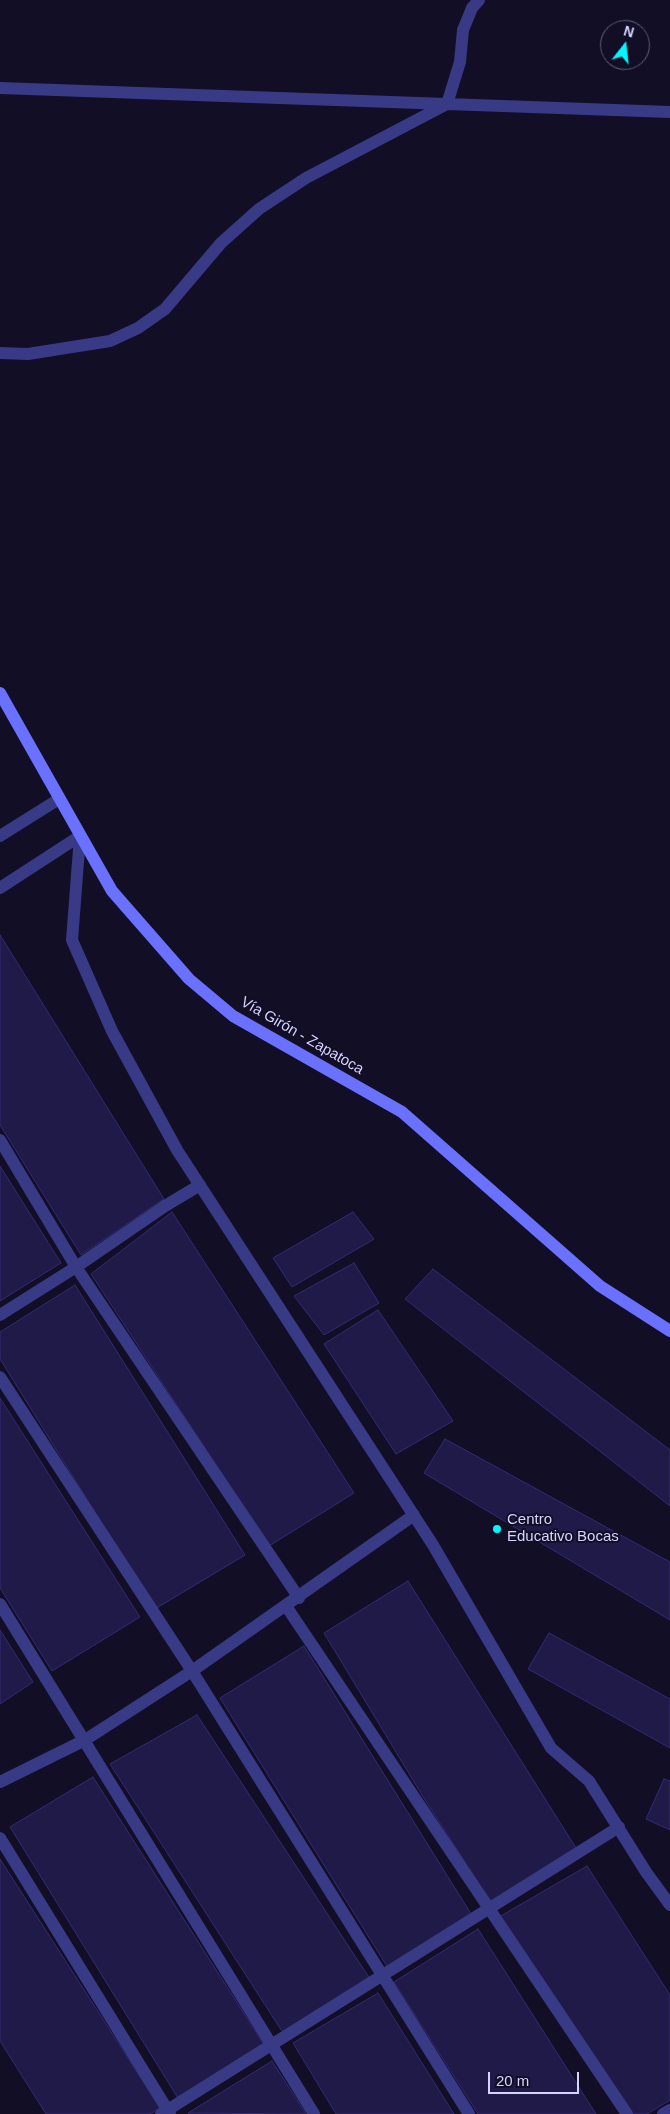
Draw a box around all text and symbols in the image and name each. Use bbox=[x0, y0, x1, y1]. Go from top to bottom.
north arrow bbox=[600, 20, 650, 70]
text: N bbox=[622, 22, 636, 41]
street label: Vía Girón - Zapatoca bbox=[237, 993, 367, 1079]
place label: Centro Educativo Bocas bbox=[507, 1511, 619, 1546]
marker: Centro Educativo Bocas bbox=[491, 1523, 503, 1535]
scale bar bbox=[490, 2062, 581, 2094]
text: 20 m bbox=[496, 2072, 529, 2089]

